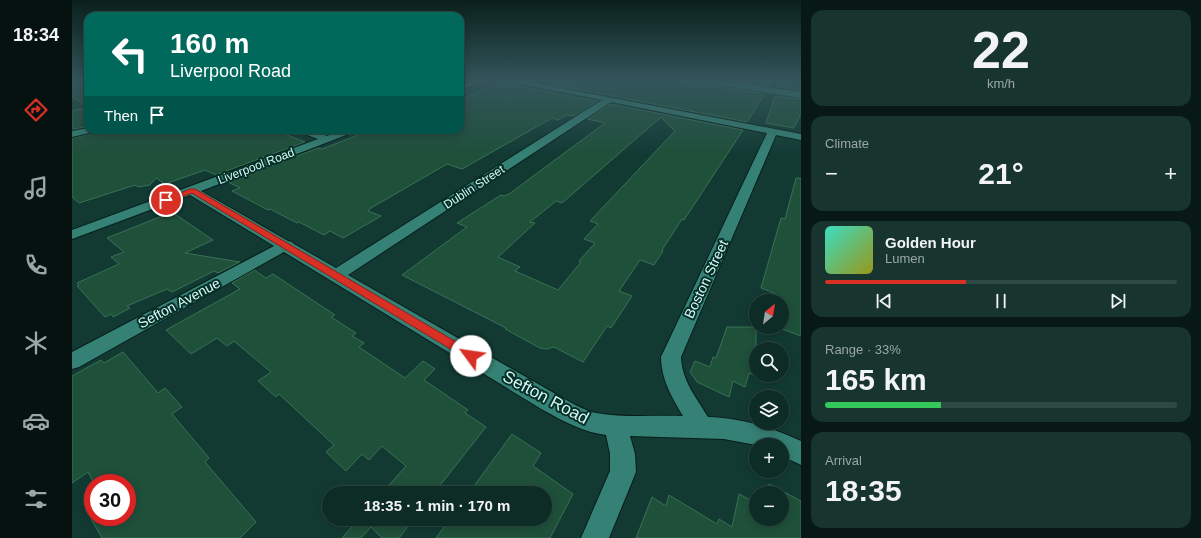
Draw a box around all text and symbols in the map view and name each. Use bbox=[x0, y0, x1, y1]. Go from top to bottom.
text: 22 bbox=[972, 21, 1030, 79]
text: 18:34 bbox=[13, 25, 59, 45]
icon: left bbox=[104, 28, 156, 80]
text: 160 m bbox=[170, 28, 249, 59]
text: Liverpool Road bbox=[170, 61, 291, 81]
text: km/h bbox=[987, 76, 1015, 91]
icon: directions bbox=[22, 96, 50, 124]
icon: arrive bbox=[146, 104, 168, 126]
text: Then bbox=[104, 107, 138, 124]
text: Climate bbox=[825, 136, 869, 151]
street label: Liverpool Road bbox=[216, 145, 296, 187]
text: 21° bbox=[978, 157, 1024, 190]
text: − bbox=[825, 161, 838, 186]
text: + bbox=[1164, 161, 1177, 186]
street label: Dublin Street bbox=[441, 162, 507, 212]
icon: music bbox=[22, 174, 50, 202]
pin bbox=[149, 183, 183, 217]
icon: arrive bbox=[155, 189, 177, 211]
text: Golden Hour bbox=[885, 234, 976, 251]
street label: Boston Street bbox=[681, 237, 731, 321]
icon: phone bbox=[22, 251, 50, 279]
text: Lumen bbox=[885, 251, 925, 266]
street label: Sefton Avenue bbox=[135, 275, 223, 331]
icon: previous bbox=[873, 290, 895, 312]
icon: pause bbox=[990, 290, 1012, 312]
icon: next bbox=[1107, 290, 1129, 312]
north arrow bbox=[749, 294, 789, 334]
map controls bbox=[749, 294, 789, 526]
icon: climate bbox=[22, 329, 50, 357]
position arrow bbox=[450, 335, 492, 377]
button: search bbox=[749, 342, 789, 382]
text: Range · 33% bbox=[825, 342, 901, 357]
text: 165 km bbox=[825, 363, 927, 396]
street label: Sefton Road bbox=[500, 367, 592, 428]
button: layers bbox=[749, 390, 789, 430]
icon: car bbox=[22, 407, 50, 435]
button: + bbox=[749, 438, 789, 478]
text: Arrival bbox=[825, 453, 862, 468]
speed limit sign: 30 bbox=[84, 474, 136, 526]
text: 18:35 bbox=[825, 474, 902, 507]
icon: filters bbox=[22, 485, 50, 513]
button: − bbox=[749, 486, 789, 526]
text: 18:35 · 1 min · 170 m bbox=[364, 497, 510, 514]

